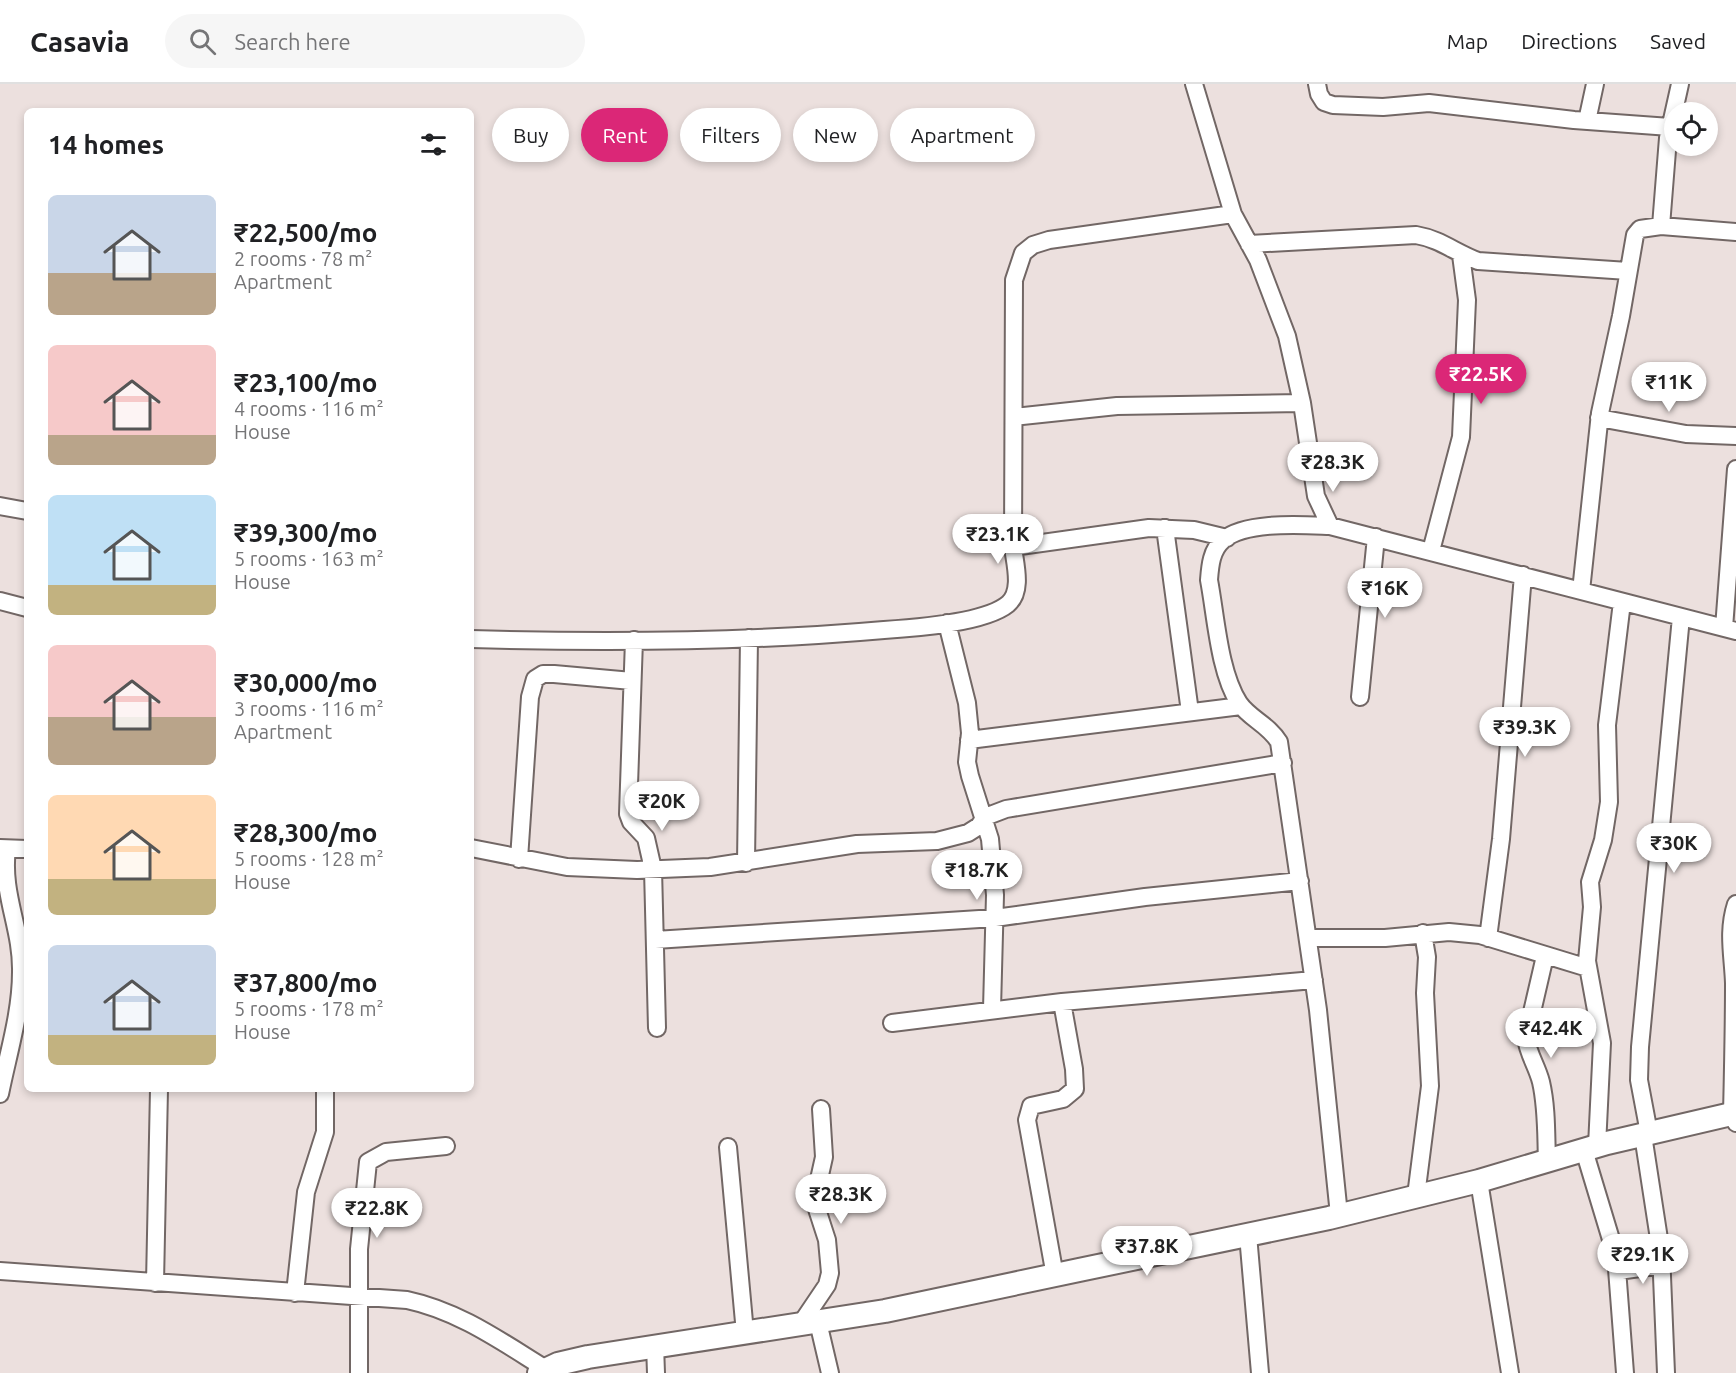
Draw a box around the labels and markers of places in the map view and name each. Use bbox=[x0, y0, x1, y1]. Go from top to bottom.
pin: ₹22.5K bbox=[1432, 354, 1530, 405]
pin: ₹11K bbox=[1633, 362, 1705, 413]
pin: ₹28.3K bbox=[1284, 442, 1382, 493]
pin: ₹23.1K bbox=[949, 514, 1047, 565]
pin: ₹16K bbox=[1349, 568, 1421, 619]
pin: ₹39.3K bbox=[1476, 707, 1574, 758]
pin: ₹20K bbox=[626, 781, 698, 832]
pin: ₹30K bbox=[1638, 823, 1710, 874]
pin: ₹18.7K bbox=[928, 850, 1026, 901]
pin: ₹42.4K bbox=[1502, 1008, 1600, 1059]
pin: ₹28.3K bbox=[792, 1174, 890, 1225]
pin: ₹22.8K bbox=[328, 1188, 426, 1239]
pin: ₹37.8K bbox=[1098, 1226, 1196, 1277]
pin: ₹29.1K bbox=[1594, 1234, 1692, 1285]

